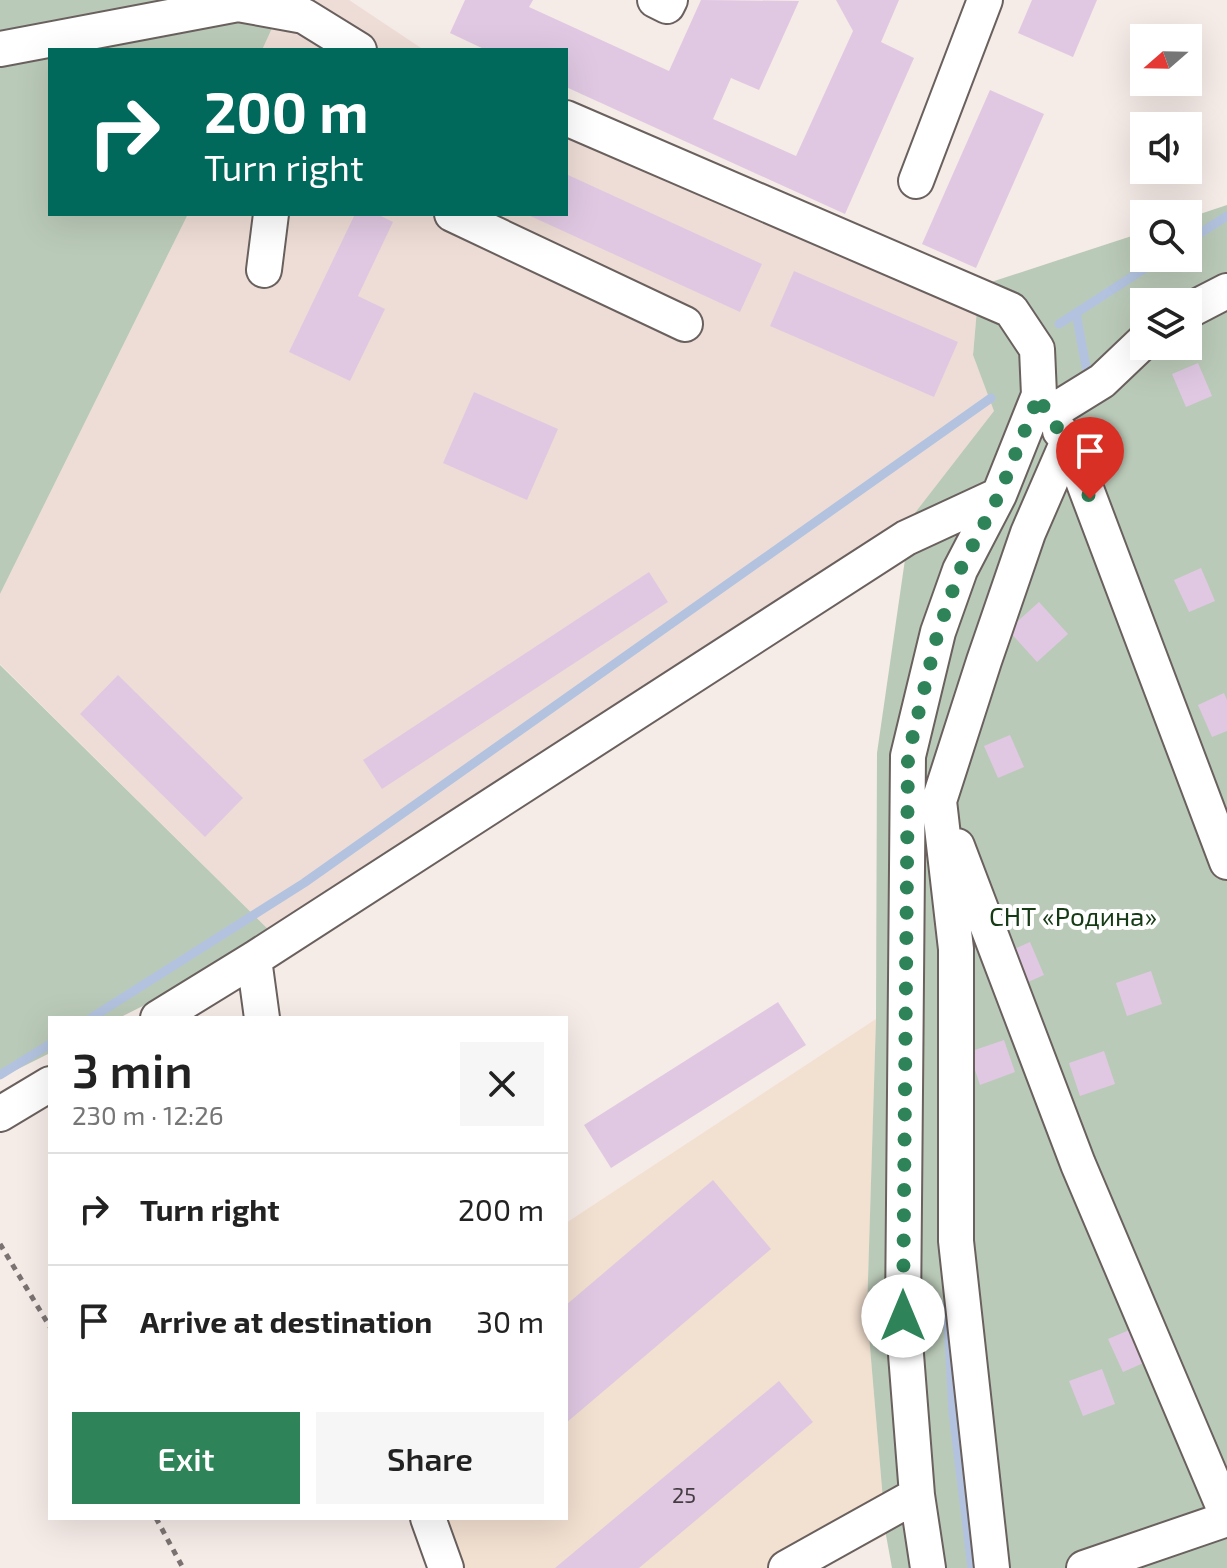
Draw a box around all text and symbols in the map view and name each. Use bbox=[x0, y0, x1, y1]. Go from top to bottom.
north arrow bbox=[1130, 24, 1202, 96]
map controls bbox=[1130, 24, 1202, 360]
text: 200 m bbox=[204, 77, 369, 144]
icon: right bbox=[72, 80, 176, 184]
button: sound bbox=[1130, 112, 1202, 184]
text: Turn right bbox=[204, 145, 364, 188]
button: search bbox=[1130, 200, 1202, 272]
button: layers bbox=[1130, 288, 1202, 360]
pin bbox=[1056, 417, 1124, 499]
icon: arrive bbox=[1068, 429, 1112, 473]
park label: СНТ «Родина» bbox=[989, 900, 1157, 931]
text: 3 min bbox=[72, 1040, 193, 1098]
button: close bbox=[460, 1042, 544, 1126]
text: 230 m · 12:26 bbox=[72, 1099, 224, 1130]
icon: right bbox=[72, 1187, 116, 1231]
text: Turn right bbox=[140, 1191, 280, 1227]
text: 200 m bbox=[458, 1191, 544, 1227]
position arrow bbox=[861, 1274, 945, 1358]
icon: arrive bbox=[72, 1299, 116, 1343]
text: Arrive at destination bbox=[140, 1303, 432, 1339]
text: 30 m bbox=[476, 1303, 544, 1339]
button: Exit bbox=[72, 1412, 300, 1504]
button: Share bbox=[316, 1412, 544, 1504]
house number: 25 bbox=[672, 1481, 696, 1507]

